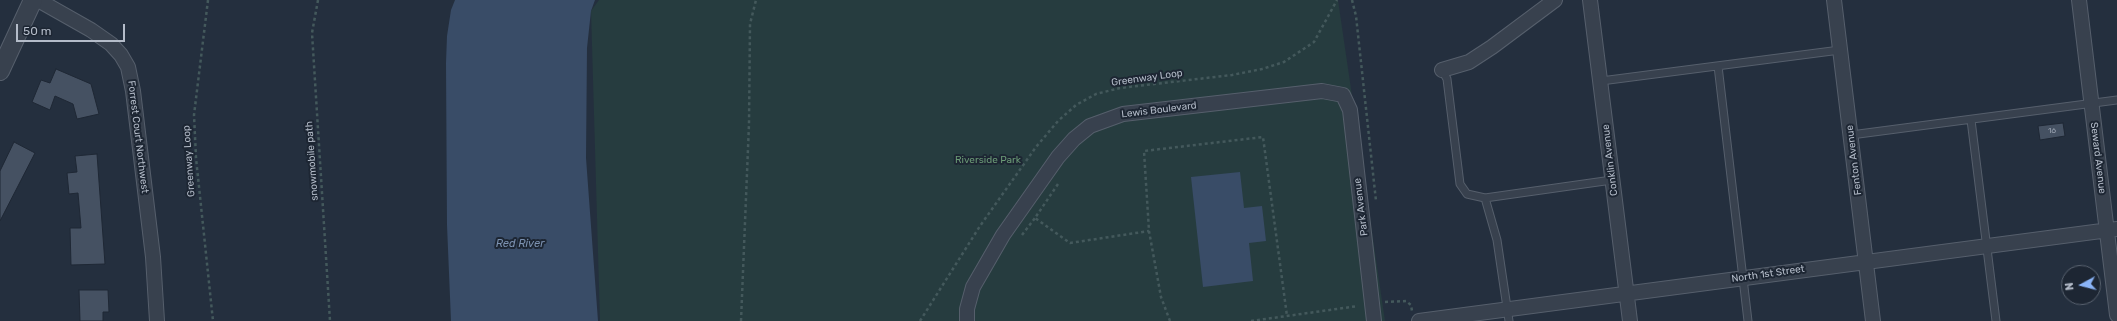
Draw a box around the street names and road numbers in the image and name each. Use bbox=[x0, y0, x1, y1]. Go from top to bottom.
street label: Greenway Loop bbox=[1111, 67, 1183, 89]
street label: Forrest Court Northwest bbox=[125, 80, 151, 194]
street label: Lewis Boulevard bbox=[1121, 99, 1197, 121]
street label: snowmobile path bbox=[303, 121, 321, 201]
street label: Seward Avenue bbox=[2088, 121, 2108, 195]
street label: Conklin Avenue bbox=[1600, 124, 1620, 196]
street label: Fenton Avenue bbox=[1844, 124, 1864, 196]
street label: Greenway Loop bbox=[181, 125, 197, 197]
street label: Park Avenue bbox=[1351, 177, 1371, 237]
street label: North 1st Street bbox=[1731, 263, 1805, 285]

